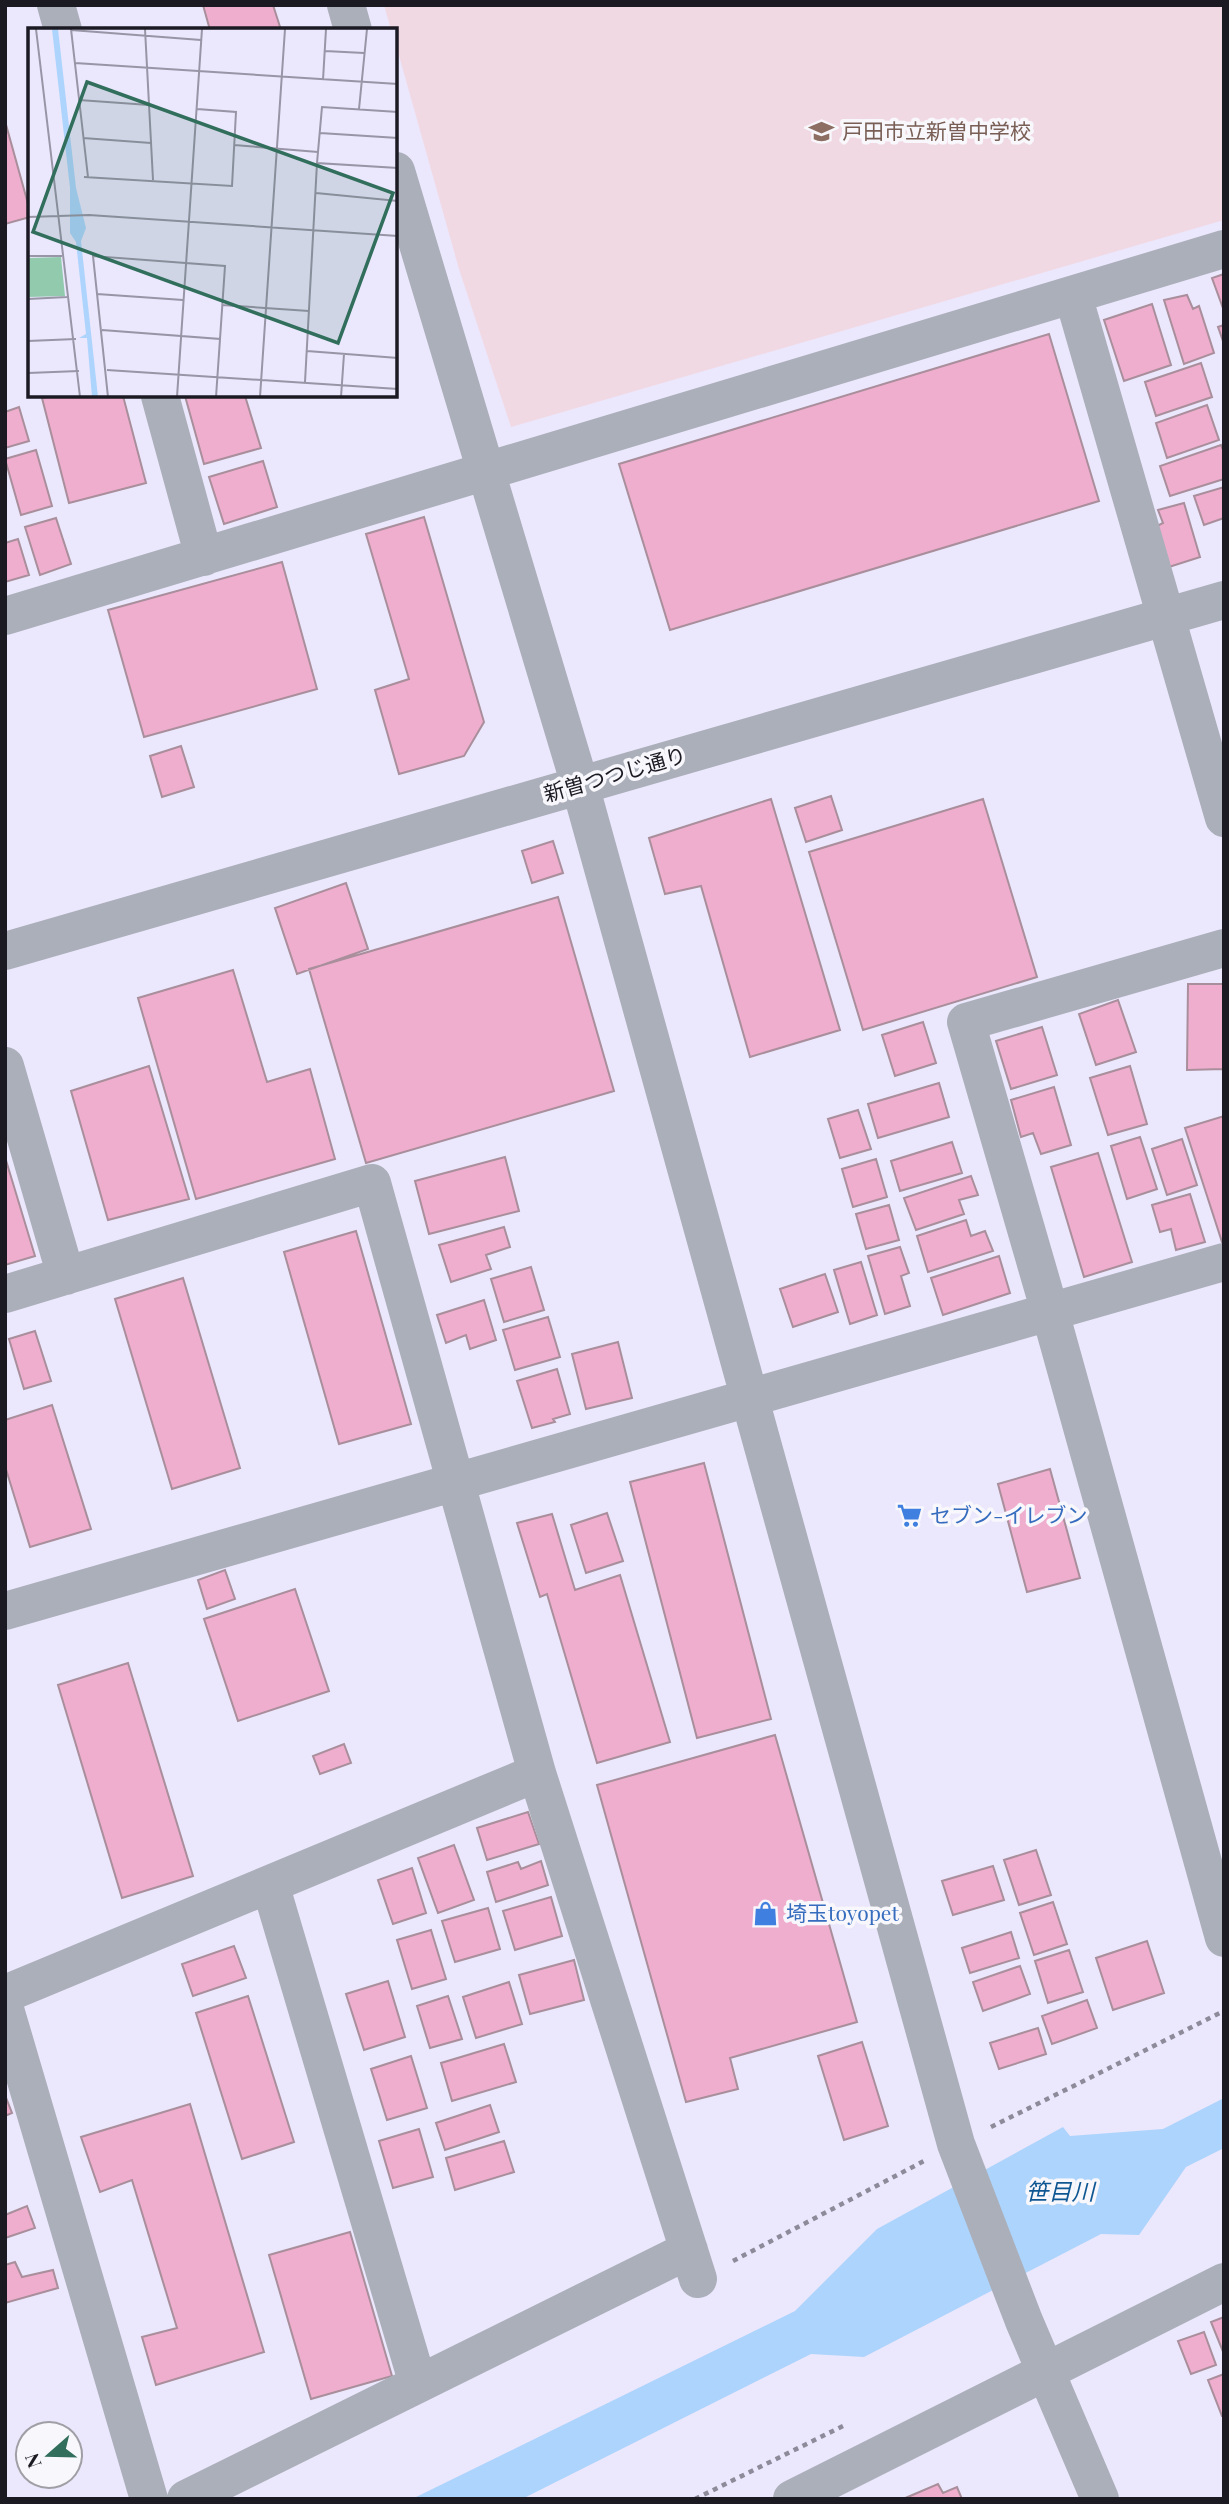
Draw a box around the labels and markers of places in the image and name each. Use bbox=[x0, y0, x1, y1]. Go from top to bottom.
place label: 戸田市立新曽中学校 bbox=[842, 116, 1031, 144]
school or university icon: 戸田市立新曽中学校 bbox=[808, 118, 836, 146]
place label: セブン-イレブン bbox=[930, 1500, 1087, 1528]
supermarket icon: セブン-イレブン bbox=[896, 1502, 924, 1530]
place label: 埼玉toyopet bbox=[786, 1898, 899, 1926]
shop icon: 埼玉toyopet bbox=[752, 1900, 780, 1928]

